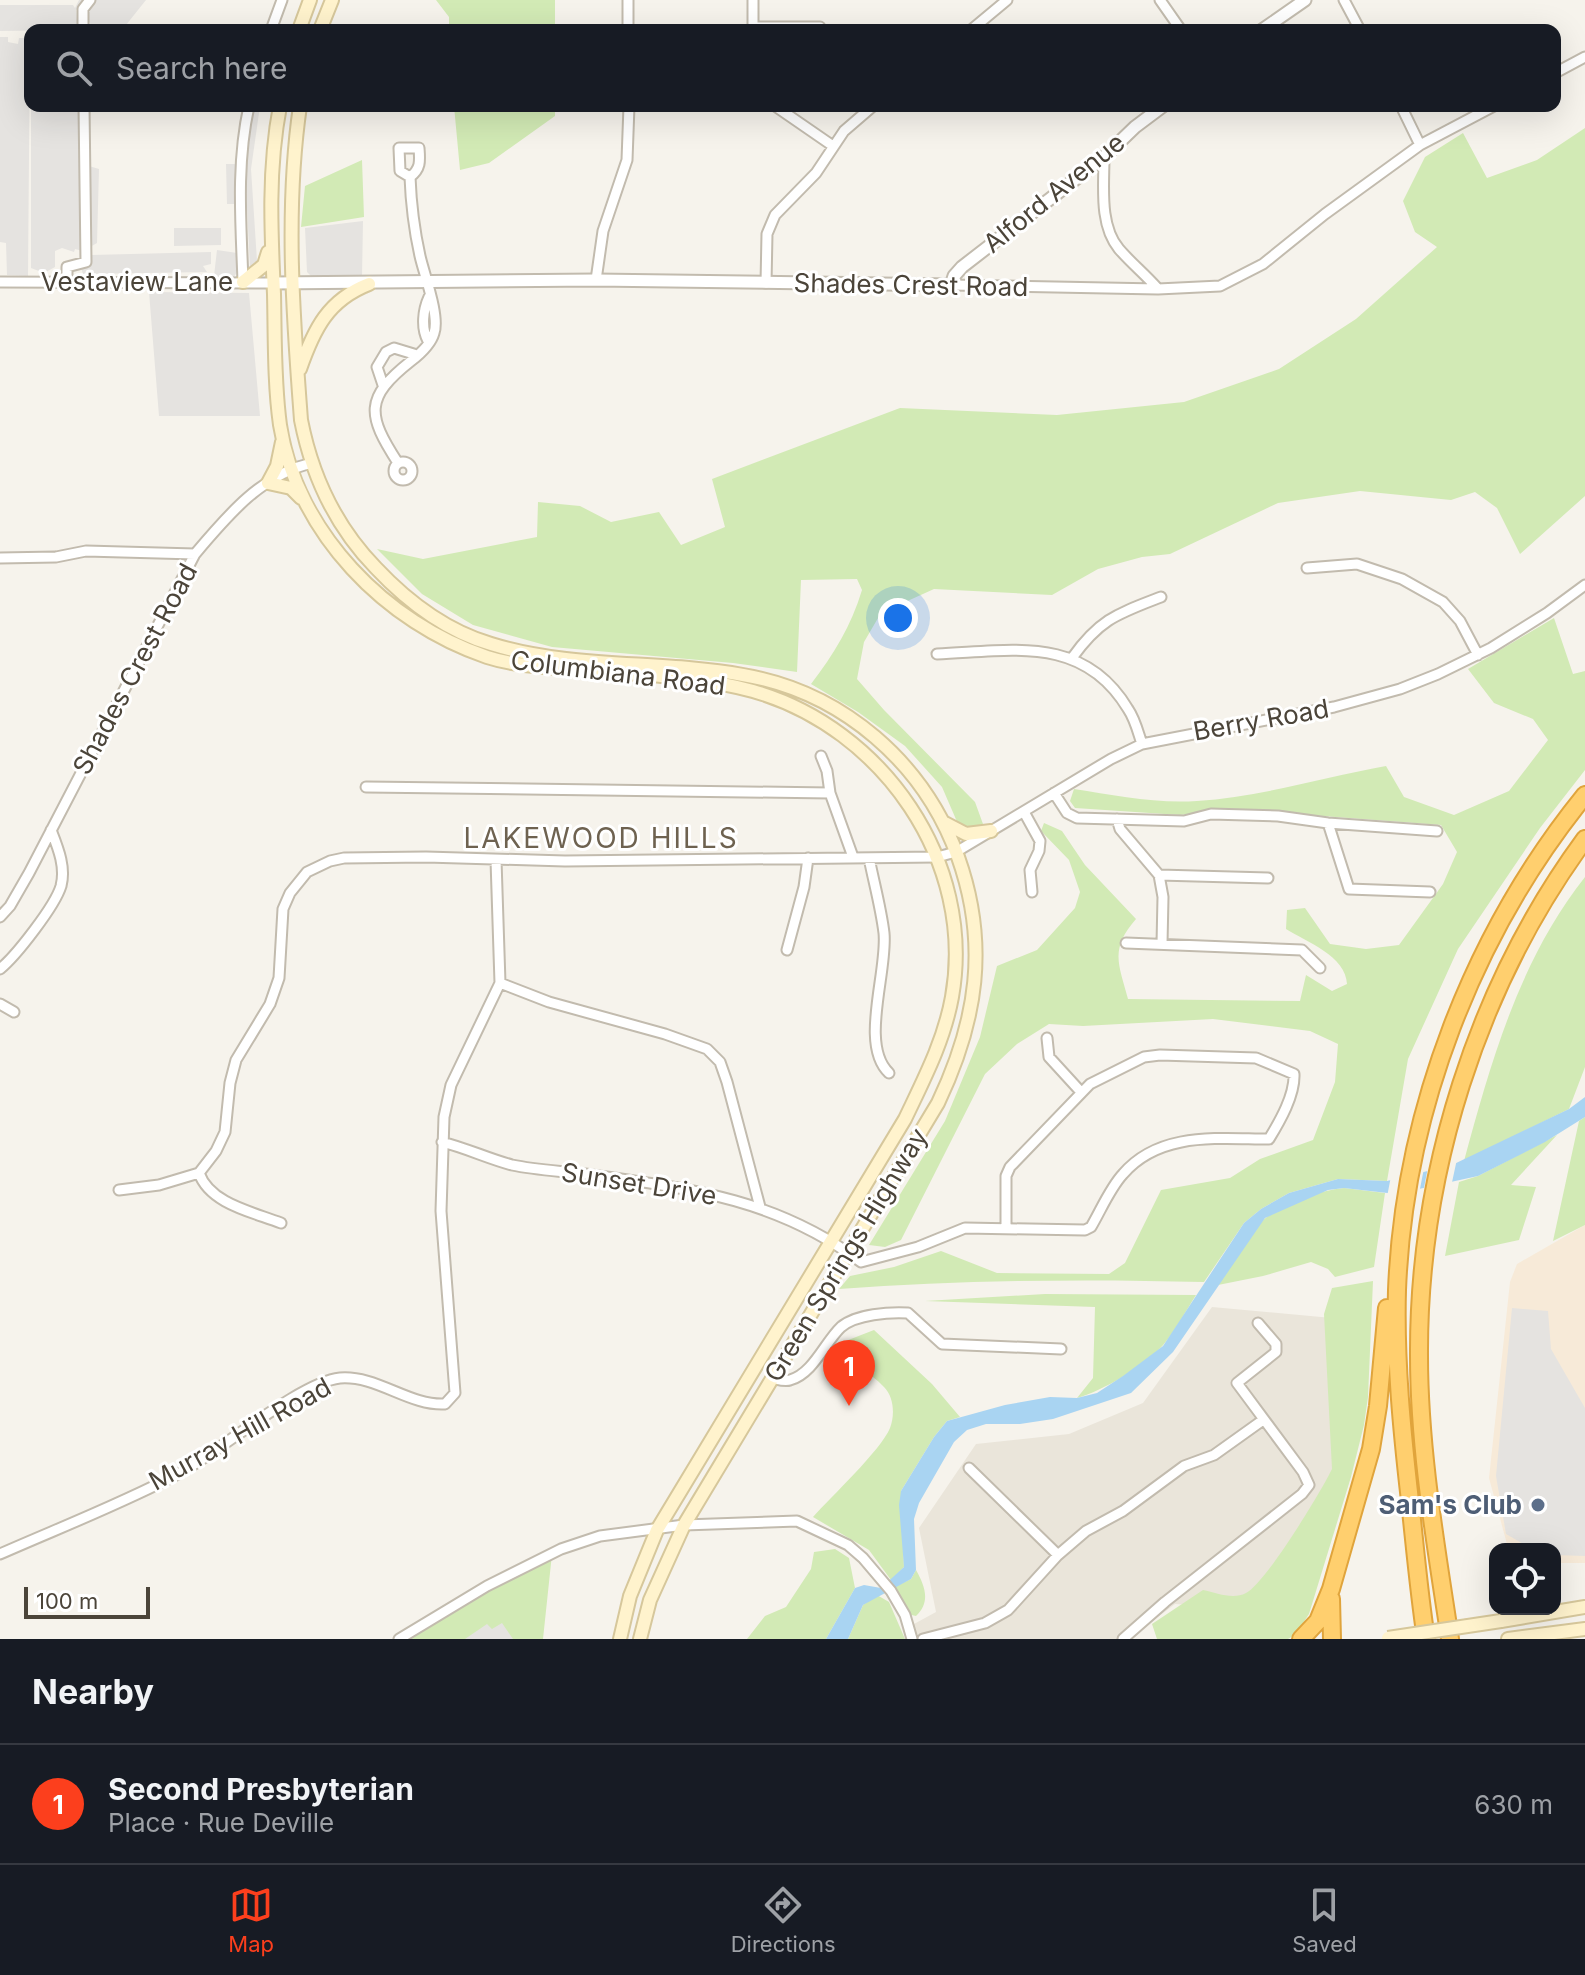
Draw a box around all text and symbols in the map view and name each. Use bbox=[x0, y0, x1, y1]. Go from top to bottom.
search box bbox=[24, 24, 1561, 112]
icon: search bbox=[52, 46, 96, 90]
text: Search here bbox=[116, 50, 288, 86]
street label: Alford Avenue bbox=[977, 126, 1131, 259]
street label: Vestaview Lane bbox=[41, 266, 233, 297]
street label: Shades Crest Road bbox=[793, 267, 1029, 302]
street label: Shades Crest Road bbox=[66, 558, 203, 780]
your location bbox=[878, 598, 918, 638]
street label: Columbiana Road bbox=[509, 644, 727, 701]
street label: Berry Road bbox=[1191, 692, 1331, 747]
district label: LAKEWOOD HILLS bbox=[463, 821, 739, 855]
street label: Green Springs Highway bbox=[758, 1122, 934, 1387]
street label: Sunset Drive bbox=[559, 1156, 719, 1211]
pin: 1 bbox=[823, 1340, 875, 1406]
street label: Murray Hill Road bbox=[143, 1371, 336, 1496]
place label: Sam's Club bbox=[1379, 1489, 1522, 1520]
marker: Sam's Club bbox=[1529, 1496, 1547, 1514]
map controls bbox=[1489, 1543, 1561, 1615]
button: locate bbox=[1489, 1543, 1561, 1615]
scale bar bbox=[24, 1583, 150, 1619]
text: 100 m bbox=[36, 1588, 98, 1614]
text: Nearby bbox=[32, 1671, 154, 1712]
text: Second Presbyterian bbox=[108, 1771, 414, 1807]
text: 1 bbox=[52, 1789, 64, 1820]
text: 630 m bbox=[1474, 1789, 1553, 1820]
text: Place · Rue Deville bbox=[108, 1807, 334, 1838]
tab: Map bbox=[228, 1883, 274, 1957]
tab: Directions bbox=[731, 1883, 836, 1957]
tab: Saved bbox=[1292, 1883, 1357, 1957]

